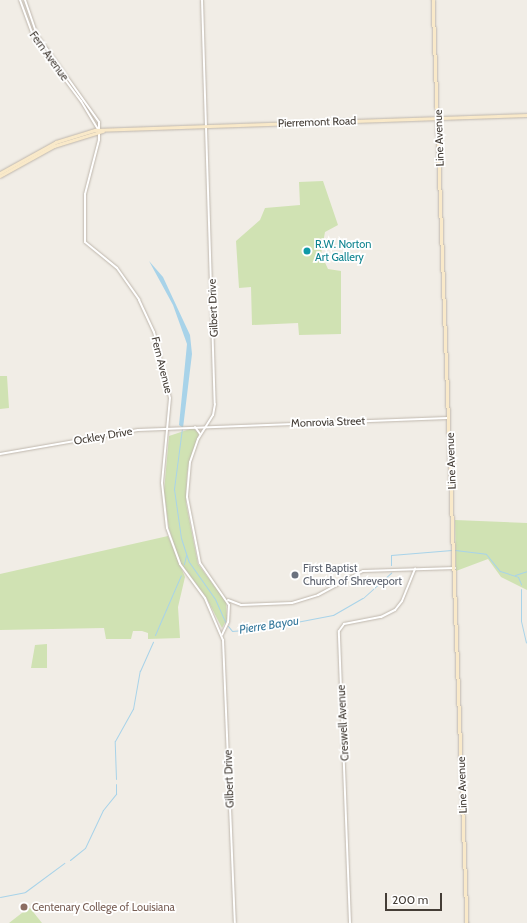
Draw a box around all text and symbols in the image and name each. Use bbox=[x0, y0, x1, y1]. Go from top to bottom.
street label: Fern Avenue bbox=[27, 29, 71, 83]
street label: Line Avenue bbox=[431, 109, 447, 167]
street label: Pierremont Road bbox=[278, 114, 356, 130]
place label: R.W. Norton Art Gallery bbox=[315, 238, 371, 264]
marker: R.W. Norton Art Gallery bbox=[302, 246, 312, 256]
street label: Gilbert Drive bbox=[205, 279, 221, 337]
street label: Fern Avenue bbox=[149, 335, 175, 395]
street label: Monrovia Street bbox=[291, 414, 365, 430]
street label: Ockley Drive bbox=[73, 424, 133, 448]
street label: Line Avenue bbox=[443, 432, 459, 490]
place label: First Baptist Church of Shreveport bbox=[303, 562, 402, 588]
marker: First Baptist Church of Shreveport bbox=[290, 570, 300, 580]
water label: Pierre Bayou bbox=[238, 613, 300, 637]
street label: Creswell Avenue bbox=[334, 685, 352, 761]
street label: Gilbert Drive bbox=[221, 750, 237, 808]
street label: Line Avenue bbox=[454, 756, 470, 814]
scale bar bbox=[387, 885, 444, 911]
text: 200 m bbox=[392, 892, 428, 907]
place label: Centenary College of Louisiana bbox=[32, 900, 175, 914]
marker: Centenary College of Louisiana bbox=[19, 902, 29, 912]

